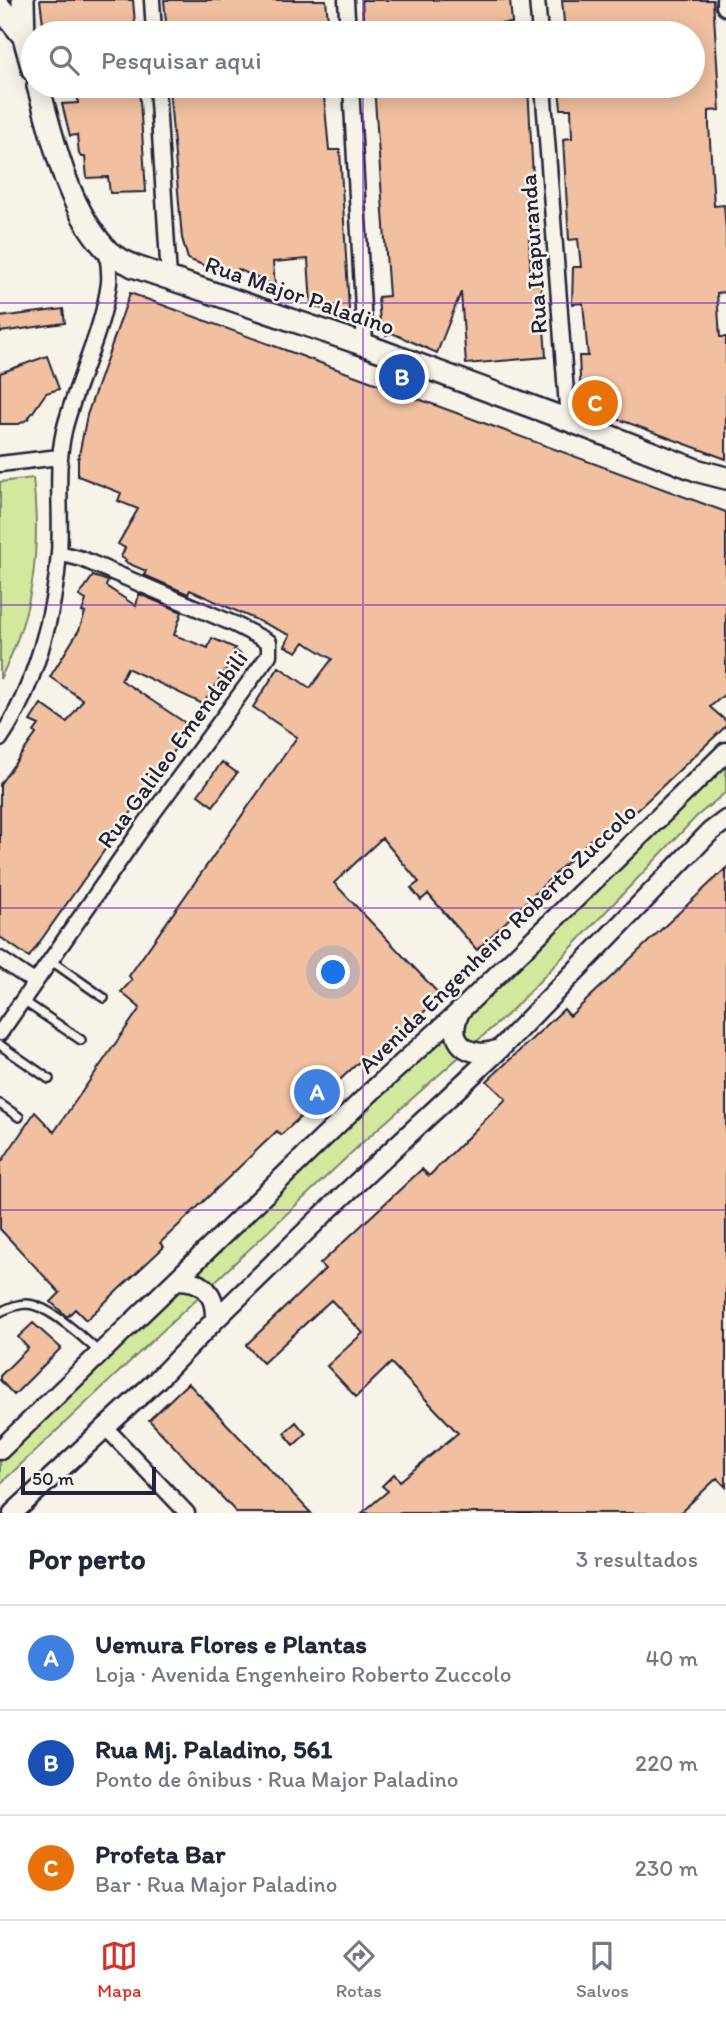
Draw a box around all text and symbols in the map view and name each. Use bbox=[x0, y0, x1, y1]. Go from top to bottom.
search box bbox=[21, 21, 705, 98]
icon: search bbox=[45, 41, 83, 79]
text: Pesquisar aqui bbox=[101, 44, 262, 76]
street label: Rua Itapuranda bbox=[513, 172, 553, 335]
street label: Rua Major Paladino bbox=[201, 249, 399, 341]
pin: B bbox=[379, 351, 425, 403]
pin: C bbox=[572, 377, 618, 429]
street label: Rua Galileo Emendabili bbox=[90, 644, 254, 854]
street label: Avenida Engenheiro Roberto Zuccolo bbox=[352, 797, 642, 1079]
your location bbox=[316, 955, 350, 989]
pin: A bbox=[294, 1066, 340, 1118]
scale bar bbox=[21, 1464, 156, 1496]
text: 50 m bbox=[32, 1467, 74, 1490]
text: Por perto bbox=[28, 1540, 146, 1577]
text: 3 resultados bbox=[576, 1545, 698, 1573]
text: Uemura Flores e Plantas bbox=[95, 1628, 367, 1660]
text: A bbox=[44, 1644, 58, 1672]
text: 40 m bbox=[645, 1644, 698, 1672]
text: Loja · Avenida Engenheiro Roberto Zuccolo bbox=[95, 1660, 512, 1688]
text: Rua Mj. Paladino, 561 bbox=[95, 1733, 332, 1765]
text: B bbox=[44, 1749, 58, 1777]
text: 220 m bbox=[635, 1749, 698, 1777]
text: Ponto de ônibus · Rua Major Paladino bbox=[95, 1765, 459, 1793]
text: Profeta Bar bbox=[95, 1838, 225, 1870]
text: C bbox=[44, 1854, 58, 1882]
text: 230 m bbox=[635, 1854, 698, 1882]
text: Bar · Rua Major Paladino bbox=[95, 1870, 338, 1898]
tab: Mapa bbox=[97, 1937, 141, 2002]
tab: Rotas bbox=[336, 1937, 382, 2002]
tab: Salvos bbox=[576, 1937, 629, 2002]

